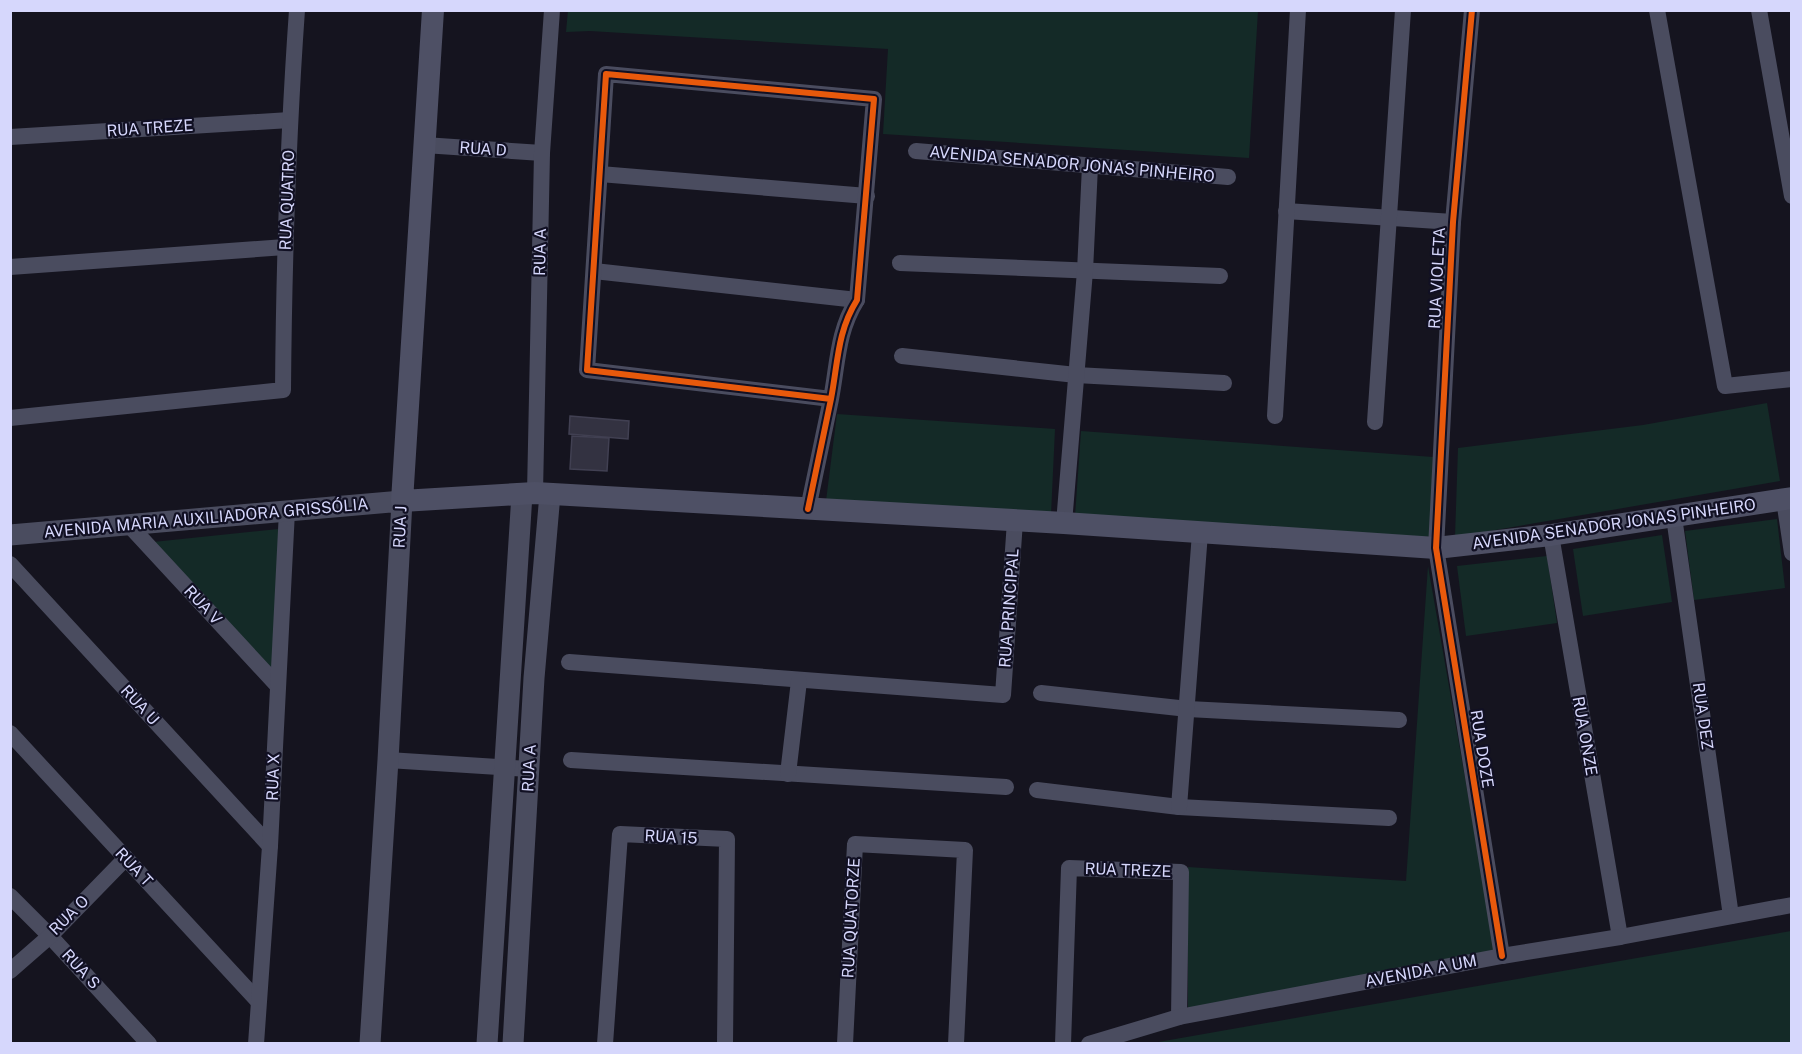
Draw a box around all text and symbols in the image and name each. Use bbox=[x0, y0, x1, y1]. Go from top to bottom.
street label: RUA TREZE bbox=[106, 115, 194, 141]
street label: RUA D bbox=[459, 138, 507, 160]
street label: AVENIDA SENADOR JONAS PINHEIRO bbox=[929, 142, 1215, 186]
street label: RUA QUATRO bbox=[276, 149, 298, 251]
street label: RUA VIOLETA bbox=[1425, 227, 1449, 329]
street label: RUA A bbox=[530, 228, 550, 276]
street label: AVENIDA MARIA AUXILIADORA GRISSÓLIA bbox=[43, 493, 369, 542]
street label: AVENIDA SENADOR JONAS PINHEIRO bbox=[1471, 495, 1757, 553]
street label: RUA J bbox=[389, 505, 411, 549]
street label: RUA PRINCIPAL bbox=[995, 548, 1023, 668]
street label: RUA V bbox=[180, 581, 226, 629]
street label: RUA U bbox=[117, 681, 163, 729]
street label: RUA DEZ bbox=[1689, 681, 1717, 751]
street label: RUA ONZE bbox=[1569, 695, 1601, 777]
street label: RUA DOZE bbox=[1466, 709, 1498, 789]
street label: RUA A bbox=[518, 744, 540, 792]
street label: RUA X bbox=[263, 753, 283, 801]
street label: RUA 15 bbox=[644, 826, 698, 848]
street label: RUA T bbox=[111, 844, 157, 891]
street label: RUA QUATORZE bbox=[838, 857, 864, 979]
street label: RUA TREZE bbox=[1084, 859, 1172, 881]
street label: RUA O bbox=[45, 891, 93, 939]
street label: RUA S bbox=[58, 945, 104, 993]
street label: AVENIDA A UM bbox=[1364, 951, 1478, 991]

